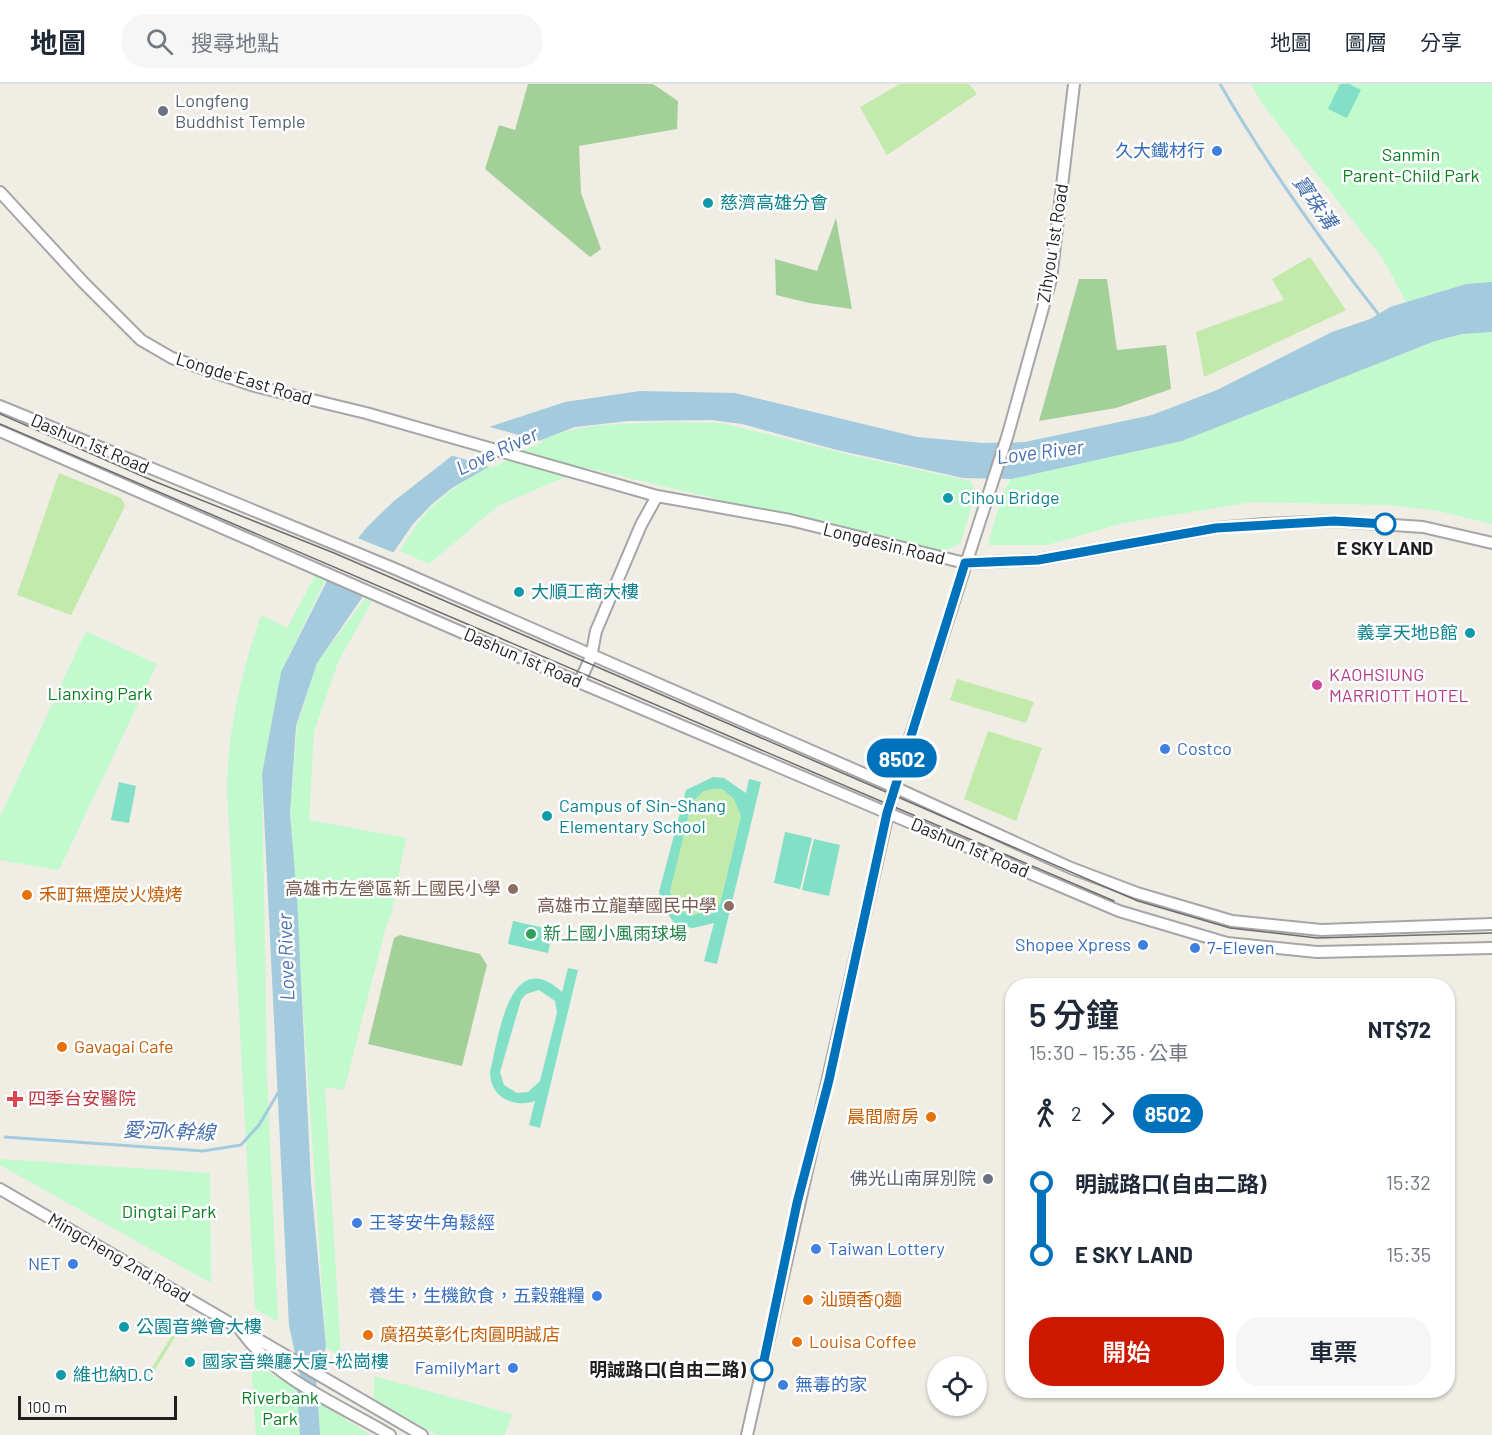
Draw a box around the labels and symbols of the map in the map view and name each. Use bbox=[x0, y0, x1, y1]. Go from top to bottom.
place label: Longfeng Buddhist Temple bbox=[175, 89, 306, 132]
marker: Longfeng Buddhist Temple bbox=[156, 104, 170, 118]
place label: 久大鐵材行 bbox=[1115, 139, 1205, 161]
park label: Sanmin Parent-Child Park bbox=[1342, 143, 1480, 186]
marker: 久大鐵材行 bbox=[1210, 144, 1224, 158]
water label: 寶珠溝 bbox=[1289, 170, 1345, 235]
street label: Zihyou 1st Road bbox=[1032, 182, 1072, 304]
place label: 慈濟高雄分會 bbox=[720, 191, 828, 213]
marker: 慈濟高雄分會 bbox=[701, 196, 715, 210]
street label: Longde East Road bbox=[174, 347, 315, 409]
street label: Dashun 1st Road bbox=[28, 408, 153, 478]
water label: Love River bbox=[452, 420, 542, 479]
water label: Love River bbox=[995, 434, 1086, 468]
place label: Cihou Bridge bbox=[960, 486, 1060, 508]
marker: Cihou Bridge bbox=[941, 491, 955, 505]
marker: E SKY LAND bbox=[1374, 513, 1396, 535]
street label: Longdesin Road bbox=[821, 517, 948, 569]
place label: E SKY LAND bbox=[1337, 537, 1433, 559]
place label: 大順工商大樓 bbox=[531, 580, 639, 602]
marker: 大順工商大樓 bbox=[512, 585, 526, 599]
place label: 義享天地B館 bbox=[1357, 621, 1458, 643]
street label: Dashun 1st Road bbox=[461, 622, 586, 692]
marker: 義享天地B館 bbox=[1463, 626, 1477, 640]
place label: KAOHSIUNG MARRIOTT HOTEL bbox=[1329, 663, 1469, 706]
marker: KAOHSIUNG MARRIOTT HOTEL bbox=[1310, 678, 1324, 692]
park label: Lianxing Park bbox=[47, 682, 153, 704]
place label: Costco bbox=[1177, 737, 1232, 759]
line badge: 8502 bbox=[860, 738, 944, 778]
marker: Costco bbox=[1158, 742, 1172, 756]
place label: Campus of Sin-Shang Elementary School bbox=[559, 794, 726, 837]
marker: Campus of Sin-Shang Elementary School bbox=[540, 809, 554, 823]
street label: Dashun 1st Road bbox=[908, 812, 1033, 882]
place label: 高雄市左營區新上國民小學 bbox=[285, 877, 501, 899]
marker: 高雄市左營區新上國民小學 bbox=[506, 882, 520, 896]
place label: 禾町無煙炭火燒烤 bbox=[39, 883, 183, 905]
marker: 禾町無煙炭火燒烤 bbox=[20, 888, 34, 902]
place label: 高雄市立龍華國民中學 bbox=[537, 894, 717, 916]
marker: 高雄市立龍華國民中學 bbox=[722, 899, 736, 913]
water label: Love River bbox=[271, 912, 299, 1001]
place label: 新上國小風雨球場 bbox=[543, 922, 687, 944]
marker: 新上國小風雨球場 bbox=[524, 927, 538, 941]
place label: Shopee Xpress bbox=[1015, 933, 1131, 955]
place label: 7-Eleven bbox=[1207, 936, 1275, 958]
marker: Shopee Xpress bbox=[1136, 938, 1150, 952]
marker: 7-Eleven bbox=[1188, 941, 1202, 955]
place label: Gavagai Cafe bbox=[74, 1035, 174, 1057]
marker: Gavagai Cafe bbox=[55, 1040, 69, 1054]
place label: 四季台安醫院 bbox=[28, 1087, 136, 1109]
marker: 四季台安醫院 bbox=[6, 1090, 24, 1108]
place label: 晨間廚房 bbox=[847, 1105, 919, 1127]
marker: 晨間廚房 bbox=[924, 1110, 938, 1124]
water label: 愛河K幹線 bbox=[123, 1116, 217, 1144]
place label: 佛光山南屏別院 bbox=[850, 1167, 976, 1189]
marker: 佛光山南屏別院 bbox=[981, 1172, 995, 1186]
park label: Dingtai Park bbox=[122, 1200, 216, 1222]
street label: Mingcheng 2nd Road bbox=[44, 1207, 195, 1307]
place label: 王苓安牛角鬆經 bbox=[369, 1211, 495, 1233]
marker: 王苓安牛角鬆經 bbox=[350, 1216, 364, 1230]
place label: Taiwan Lottery bbox=[828, 1237, 945, 1259]
marker: Taiwan Lottery bbox=[809, 1242, 823, 1256]
place label: NET bbox=[28, 1252, 61, 1274]
marker: NET bbox=[66, 1257, 80, 1271]
place label: 養生，生機飲食，五穀雜糧 bbox=[369, 1284, 585, 1306]
place label: 汕頭香Q麵 bbox=[820, 1288, 902, 1310]
marker: 養生，生機飲食，五穀雜糧 bbox=[590, 1289, 604, 1303]
marker: 汕頭香Q麵 bbox=[801, 1293, 815, 1307]
place label: 公園音樂會大樓 bbox=[136, 1315, 262, 1337]
marker: 公園音樂會大樓 bbox=[117, 1320, 131, 1334]
place label: 廣招英彰化肉圓明誠店 bbox=[380, 1323, 560, 1345]
marker: 廣招英彰化肉圓明誠店 bbox=[361, 1328, 375, 1342]
place label: Louisa Coffee bbox=[809, 1330, 917, 1352]
marker: Louisa Coffee bbox=[790, 1335, 804, 1349]
place label: 國家音樂廳大廈-松崗樓 bbox=[202, 1350, 389, 1372]
marker: 國家音樂廳大廈-松崗樓 bbox=[183, 1355, 197, 1369]
place label: FamilyMart bbox=[415, 1356, 501, 1378]
place label: 明誠路口(自由二路) bbox=[590, 1358, 747, 1380]
marker: 明誠路口(自由二路) bbox=[751, 1359, 773, 1381]
marker: FamilyMart bbox=[506, 1361, 520, 1375]
place label: 維也納D.C bbox=[73, 1363, 154, 1385]
marker: 維也納D.C bbox=[54, 1368, 68, 1382]
place label: 無毒的家 bbox=[795, 1373, 867, 1395]
marker: 無毒的家 bbox=[776, 1378, 790, 1392]
park label: Riverbank Park bbox=[241, 1386, 319, 1429]
scale bar bbox=[18, 1393, 177, 1420]

